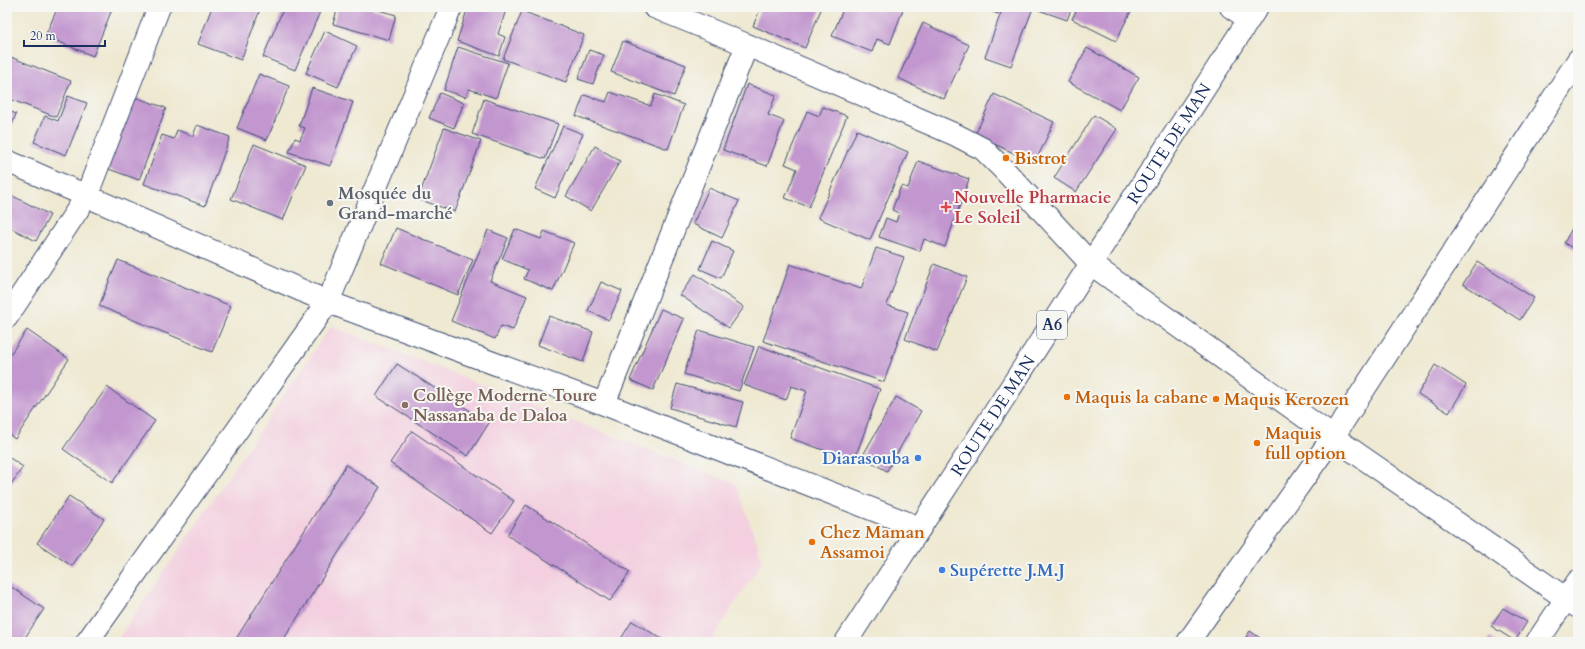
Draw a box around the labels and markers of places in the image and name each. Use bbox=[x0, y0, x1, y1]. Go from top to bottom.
place label: Bistrot bbox=[1014, 147, 1067, 170]
marker: Bistrot bbox=[1001, 153, 1011, 163]
place label: Mosquée du Grand-marché bbox=[338, 182, 453, 225]
place label: Nouvelle Pharmacie Le Soleil bbox=[954, 186, 1111, 229]
marker: Mosquée du Grand-marché bbox=[325, 198, 335, 208]
marker: Nouvelle Pharmacie Le Soleil bbox=[941, 202, 951, 212]
place label: Collège Moderne Toure Nassanaba de Daloa bbox=[413, 384, 597, 427]
place label: Maquis la cabane bbox=[1075, 386, 1208, 409]
place label: Maquis Kerozen bbox=[1224, 388, 1349, 411]
marker: Maquis la cabane bbox=[1062, 392, 1072, 402]
marker: Maquis Kerozen bbox=[1211, 394, 1221, 404]
marker: Collège Moderne Toure Nassanaba de Daloa bbox=[400, 400, 410, 410]
place label: Maquis full option bbox=[1265, 422, 1346, 465]
marker: Maquis full option bbox=[1252, 438, 1262, 448]
place label: Diarasouba bbox=[822, 447, 911, 470]
marker: Diarasouba bbox=[913, 453, 923, 463]
place label: Chez Maman Assamoi bbox=[820, 521, 925, 564]
marker: Chez Maman Assamoi bbox=[807, 537, 817, 547]
place label: Supérette J.M.J bbox=[950, 559, 1065, 582]
marker: Supérette J.M.J bbox=[937, 565, 947, 575]

